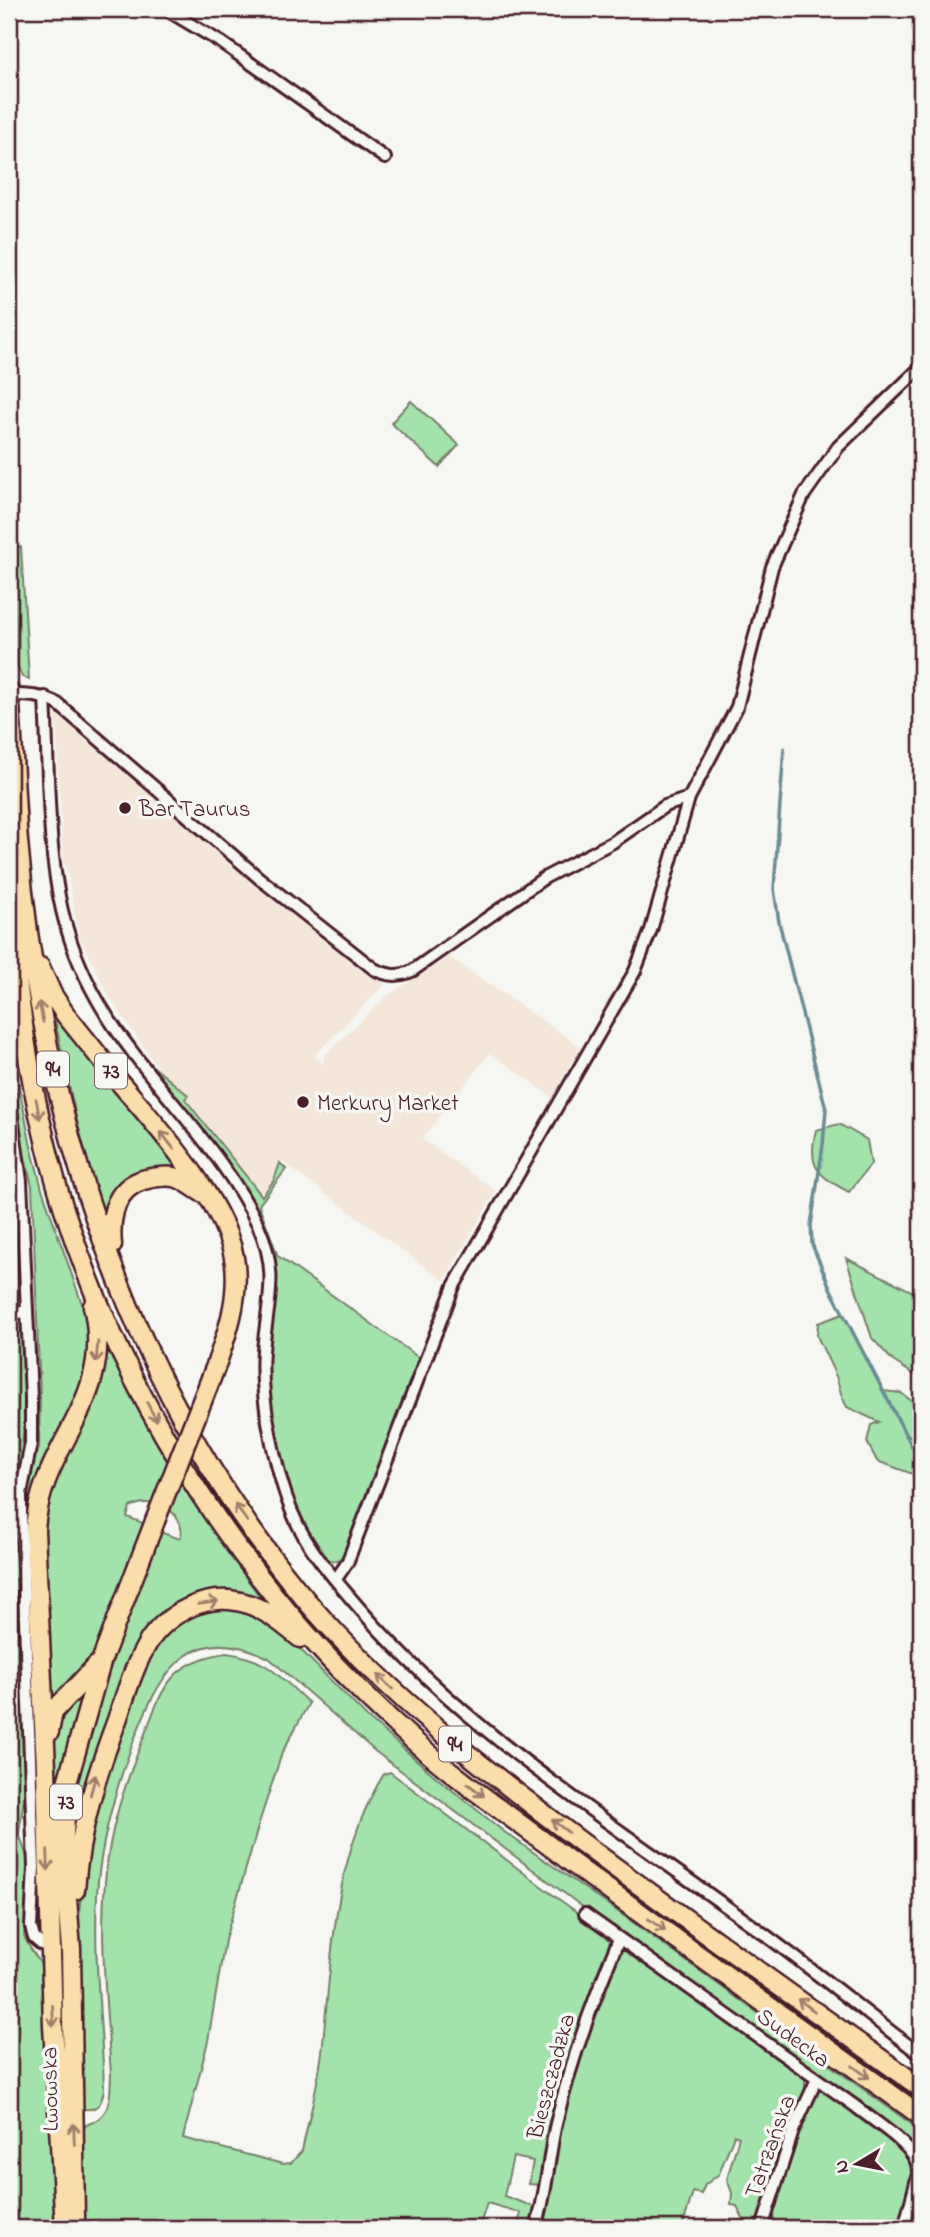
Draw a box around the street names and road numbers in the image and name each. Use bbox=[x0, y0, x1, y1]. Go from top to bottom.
road number: 94 bbox=[37, 1052, 69, 1086]
road number: 73 bbox=[95, 1054, 127, 1088]
road number: 94 bbox=[439, 1726, 471, 1762]
road number: 73 bbox=[50, 1784, 82, 1820]
street label: Sudecka bbox=[749, 2001, 836, 2077]
street label: Bieszczadzka bbox=[520, 2010, 585, 2144]
street label: Lwowska bbox=[34, 2046, 69, 2132]
street label: Tatrzańska bbox=[737, 2090, 805, 2203]

